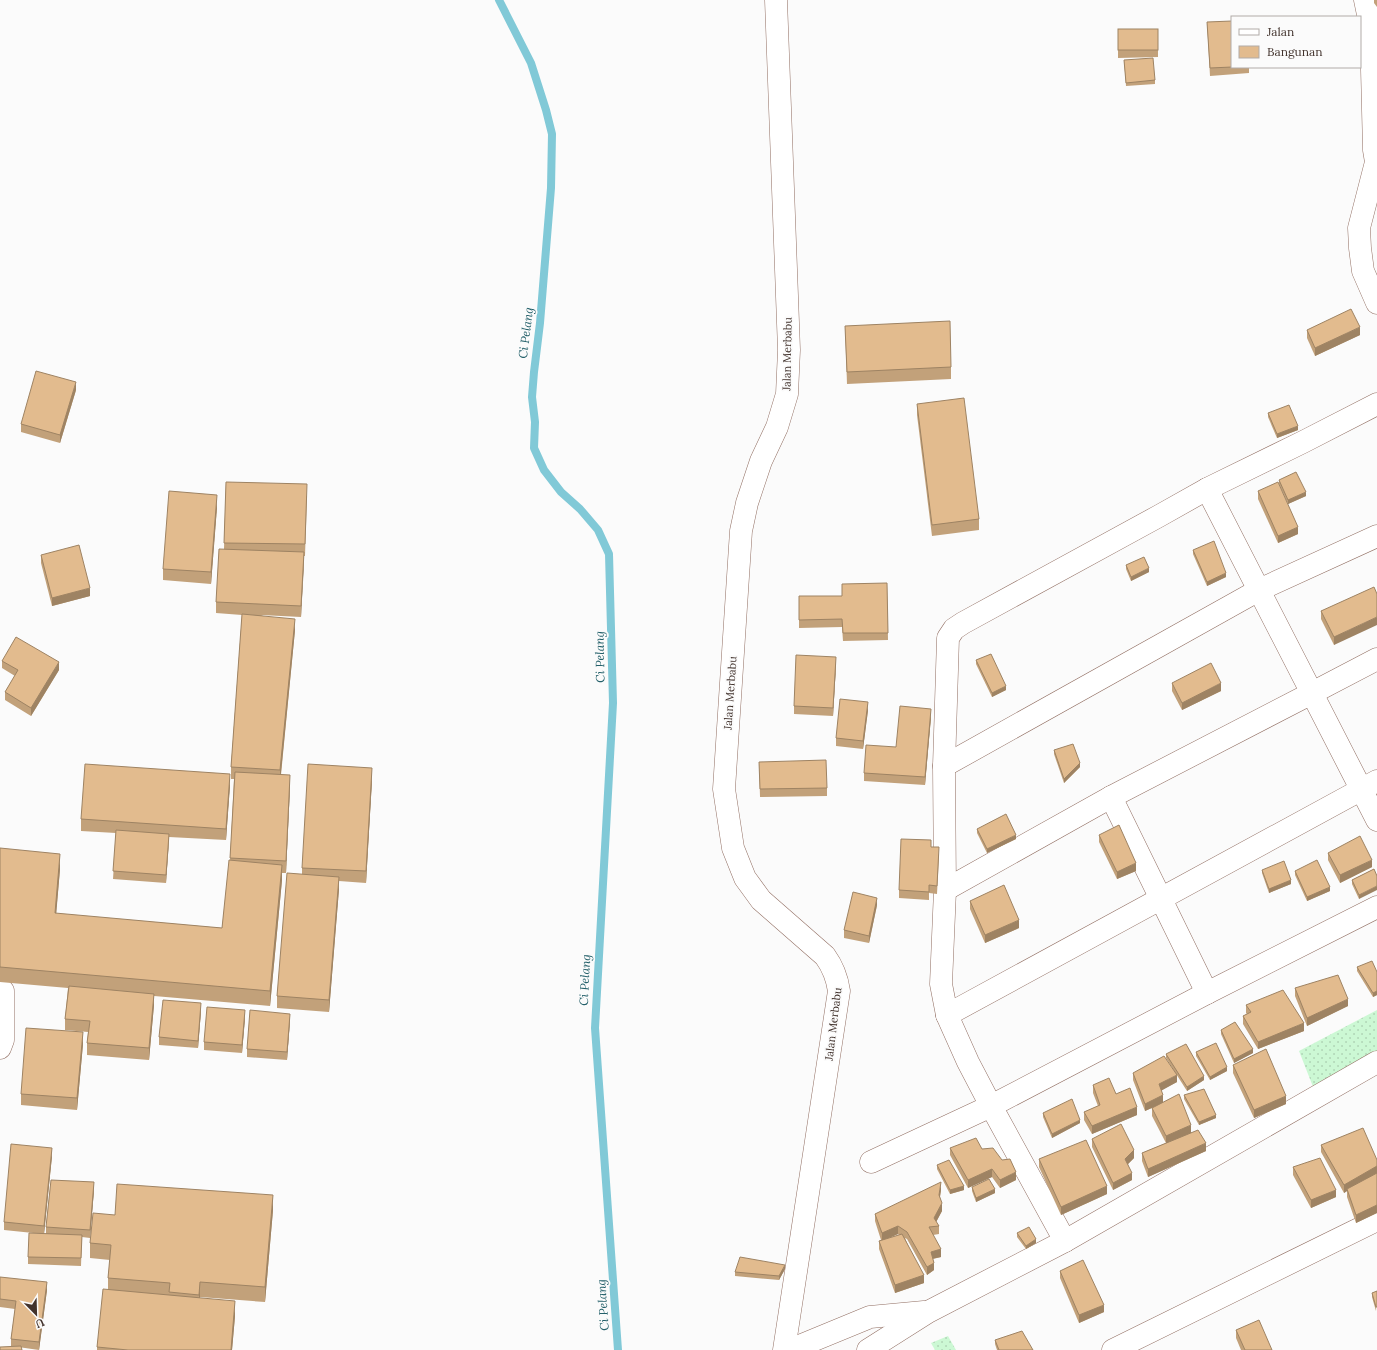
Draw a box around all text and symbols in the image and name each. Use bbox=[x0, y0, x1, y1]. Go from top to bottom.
legend bbox=[1231, 16, 1361, 68]
text: Jalan bbox=[1266, 24, 1294, 39]
text: Bangunan bbox=[1267, 44, 1323, 59]
water label: Ci Pelang bbox=[515, 306, 536, 359]
street label: Jalan Merbabu bbox=[779, 317, 795, 392]
water label: Ci Pelang bbox=[592, 631, 607, 683]
street label: Jalan Merbabu bbox=[720, 655, 740, 731]
water label: Ci Pelang bbox=[576, 954, 593, 1006]
street label: Jalan Merbabu bbox=[821, 986, 844, 1062]
water label: Ci Pelang bbox=[593, 1279, 612, 1331]
north arrow bbox=[16, 1294, 56, 1334]
text: U bbox=[33, 1315, 46, 1332]

